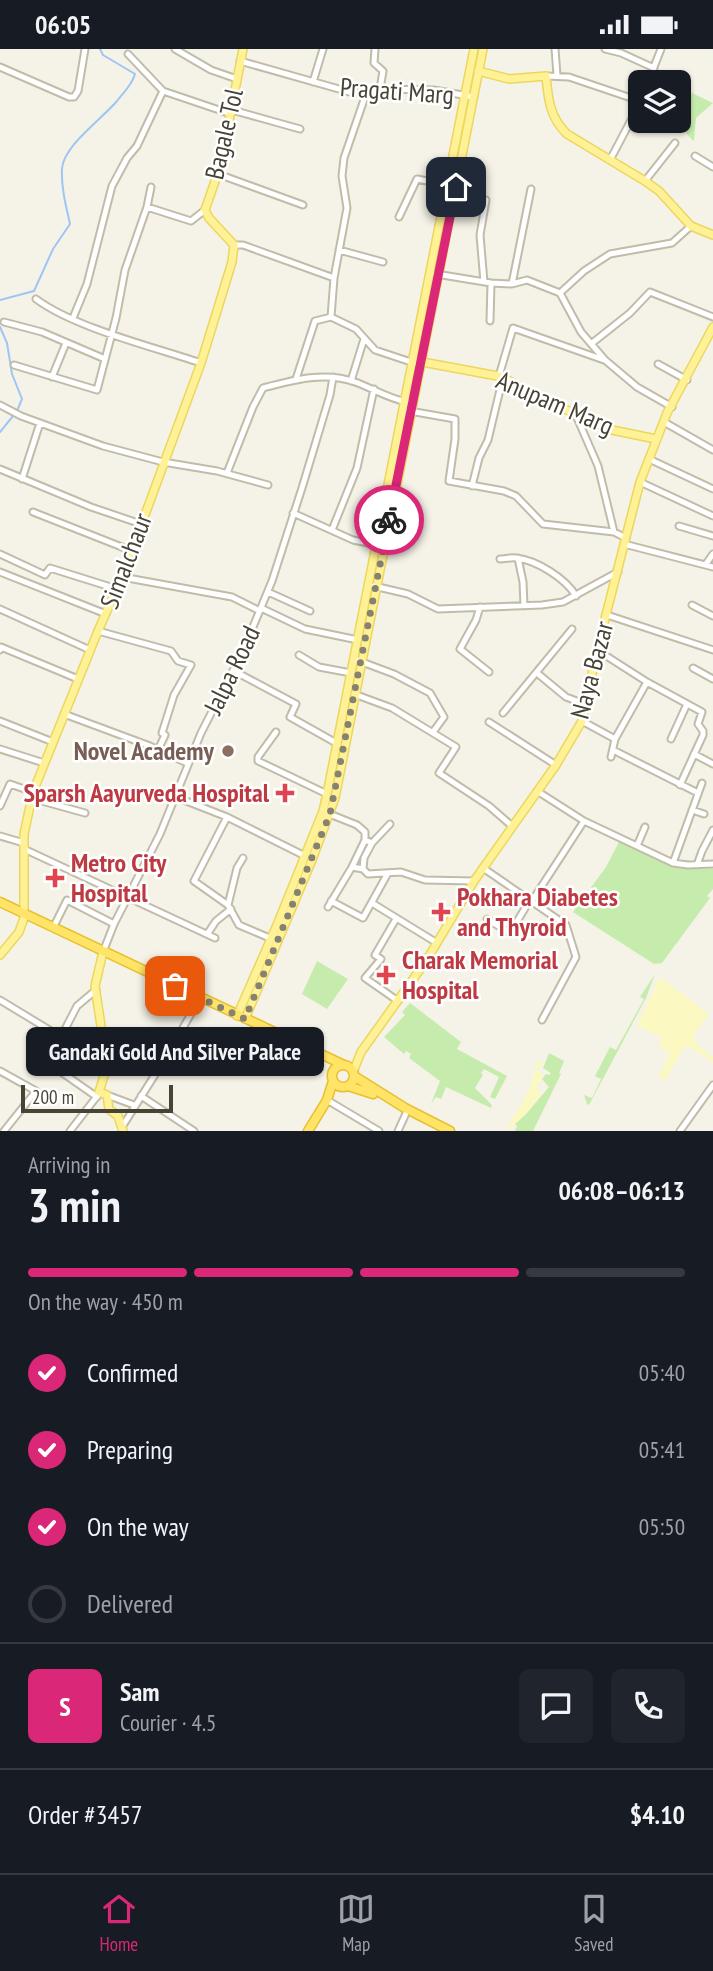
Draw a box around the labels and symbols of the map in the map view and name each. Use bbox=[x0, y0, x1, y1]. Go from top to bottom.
street label: Pragati Marg bbox=[339, 70, 455, 111]
street label: Bagale Tol bbox=[197, 85, 250, 182]
pin bbox=[426, 157, 486, 217]
street label: Anupam Marg bbox=[491, 363, 619, 442]
courier bbox=[354, 485, 424, 555]
street label: Simalchaur bbox=[92, 508, 159, 613]
street label: Naya Bazar bbox=[563, 617, 620, 722]
street label: Jalpa Road bbox=[196, 620, 267, 720]
place label: Novel Academy bbox=[74, 734, 215, 767]
marker: Novel Academy bbox=[220, 743, 236, 759]
place label: Sparsh Aayurveda Hospital bbox=[23, 776, 270, 809]
marker: Sparsh Aayurveda Hospital bbox=[275, 783, 295, 803]
place label: Metro City Hospital bbox=[71, 846, 167, 909]
marker: Metro City Hospital bbox=[45, 868, 65, 888]
place label: Pokhara Diabetes and Thyroid bbox=[457, 880, 618, 943]
marker: Pokhara Diabetes and Thyroid bbox=[431, 902, 451, 922]
place label: Charak Memorial Hospital bbox=[402, 943, 558, 1006]
pin bbox=[145, 956, 205, 1016]
marker: Charak Memorial Hospital bbox=[376, 965, 396, 985]
callout: Gandaki Gold And Silver Palace bbox=[26, 1028, 324, 1077]
scale bar bbox=[21, 1082, 173, 1114]

